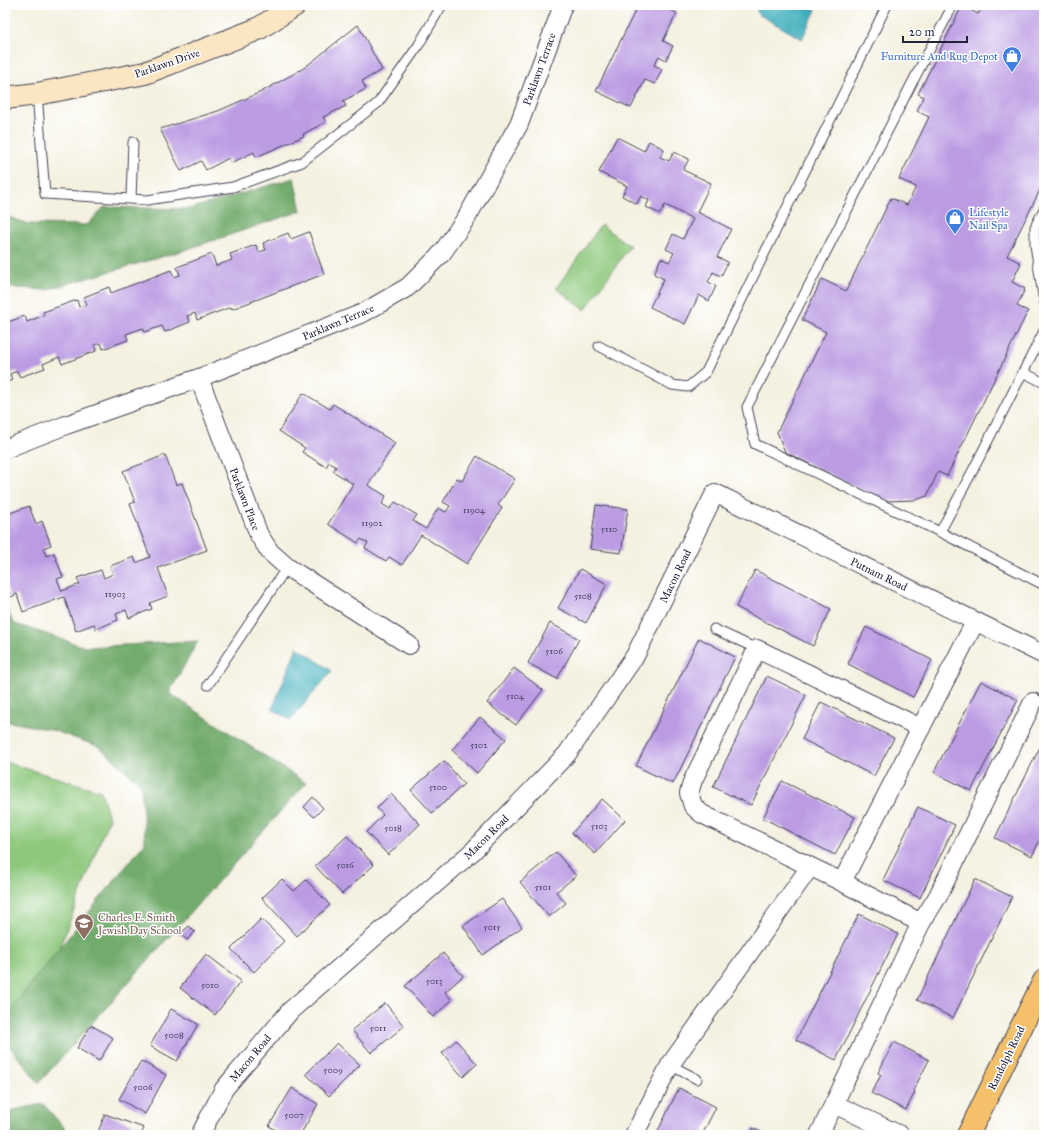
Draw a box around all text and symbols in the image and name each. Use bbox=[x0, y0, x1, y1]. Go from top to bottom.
scale bar bbox=[903, 18, 967, 44]
text: 20 m bbox=[909, 25, 935, 39]
street label: Parklawn Terrace bbox=[520, 31, 559, 107]
shop icon: Furniture And Rug Depot bbox=[1001, 45, 1023, 73]
street label: Parklawn Drive bbox=[133, 46, 202, 81]
place label: Furniture And Rug Depot bbox=[881, 50, 998, 63]
place label: Lifestyle Nail Spa bbox=[969, 206, 1009, 232]
shop icon: Lifestyle Nail Spa bbox=[944, 207, 966, 235]
street label: Parklawn Terrace bbox=[301, 301, 376, 343]
street label: Parklawn Place bbox=[227, 466, 263, 533]
house number: 11904 bbox=[463, 504, 486, 515]
house number: 11902 bbox=[361, 517, 383, 528]
house number: 5110 bbox=[601, 523, 617, 534]
street label: Macon Road bbox=[657, 547, 694, 605]
street label: Putnam Road bbox=[848, 555, 910, 594]
house number: 11903 bbox=[105, 588, 126, 599]
house number: 5108 bbox=[574, 590, 592, 601]
house number: 5106 bbox=[545, 645, 563, 656]
house number: 5104 bbox=[506, 690, 525, 701]
house number: 5102 bbox=[470, 739, 488, 750]
house number: 5100 bbox=[429, 781, 447, 792]
street label: Macon Road bbox=[461, 812, 512, 862]
house number: 5103 bbox=[591, 820, 608, 831]
house number: 5018 bbox=[384, 822, 402, 833]
house number: 5016 bbox=[336, 859, 354, 870]
house number: 5101 bbox=[535, 881, 552, 892]
place label: Charles E. Smith Jewish Day School bbox=[97, 911, 181, 938]
school or university icon: Charles E. Smith Jewish Day School bbox=[73, 912, 95, 940]
house number: 5015 bbox=[483, 921, 501, 932]
house number: 5013 bbox=[426, 975, 443, 986]
house number: 5010 bbox=[201, 979, 219, 990]
house number: 5011 bbox=[370, 1022, 387, 1033]
street label: Randolph Road bbox=[985, 1024, 1028, 1092]
house number: 5008 bbox=[164, 1029, 184, 1040]
street label: Macon Road bbox=[227, 1032, 274, 1085]
house number: 5009 bbox=[323, 1064, 343, 1075]
house number: 5006 bbox=[133, 1081, 153, 1092]
house number: 5007 bbox=[284, 1109, 304, 1120]

